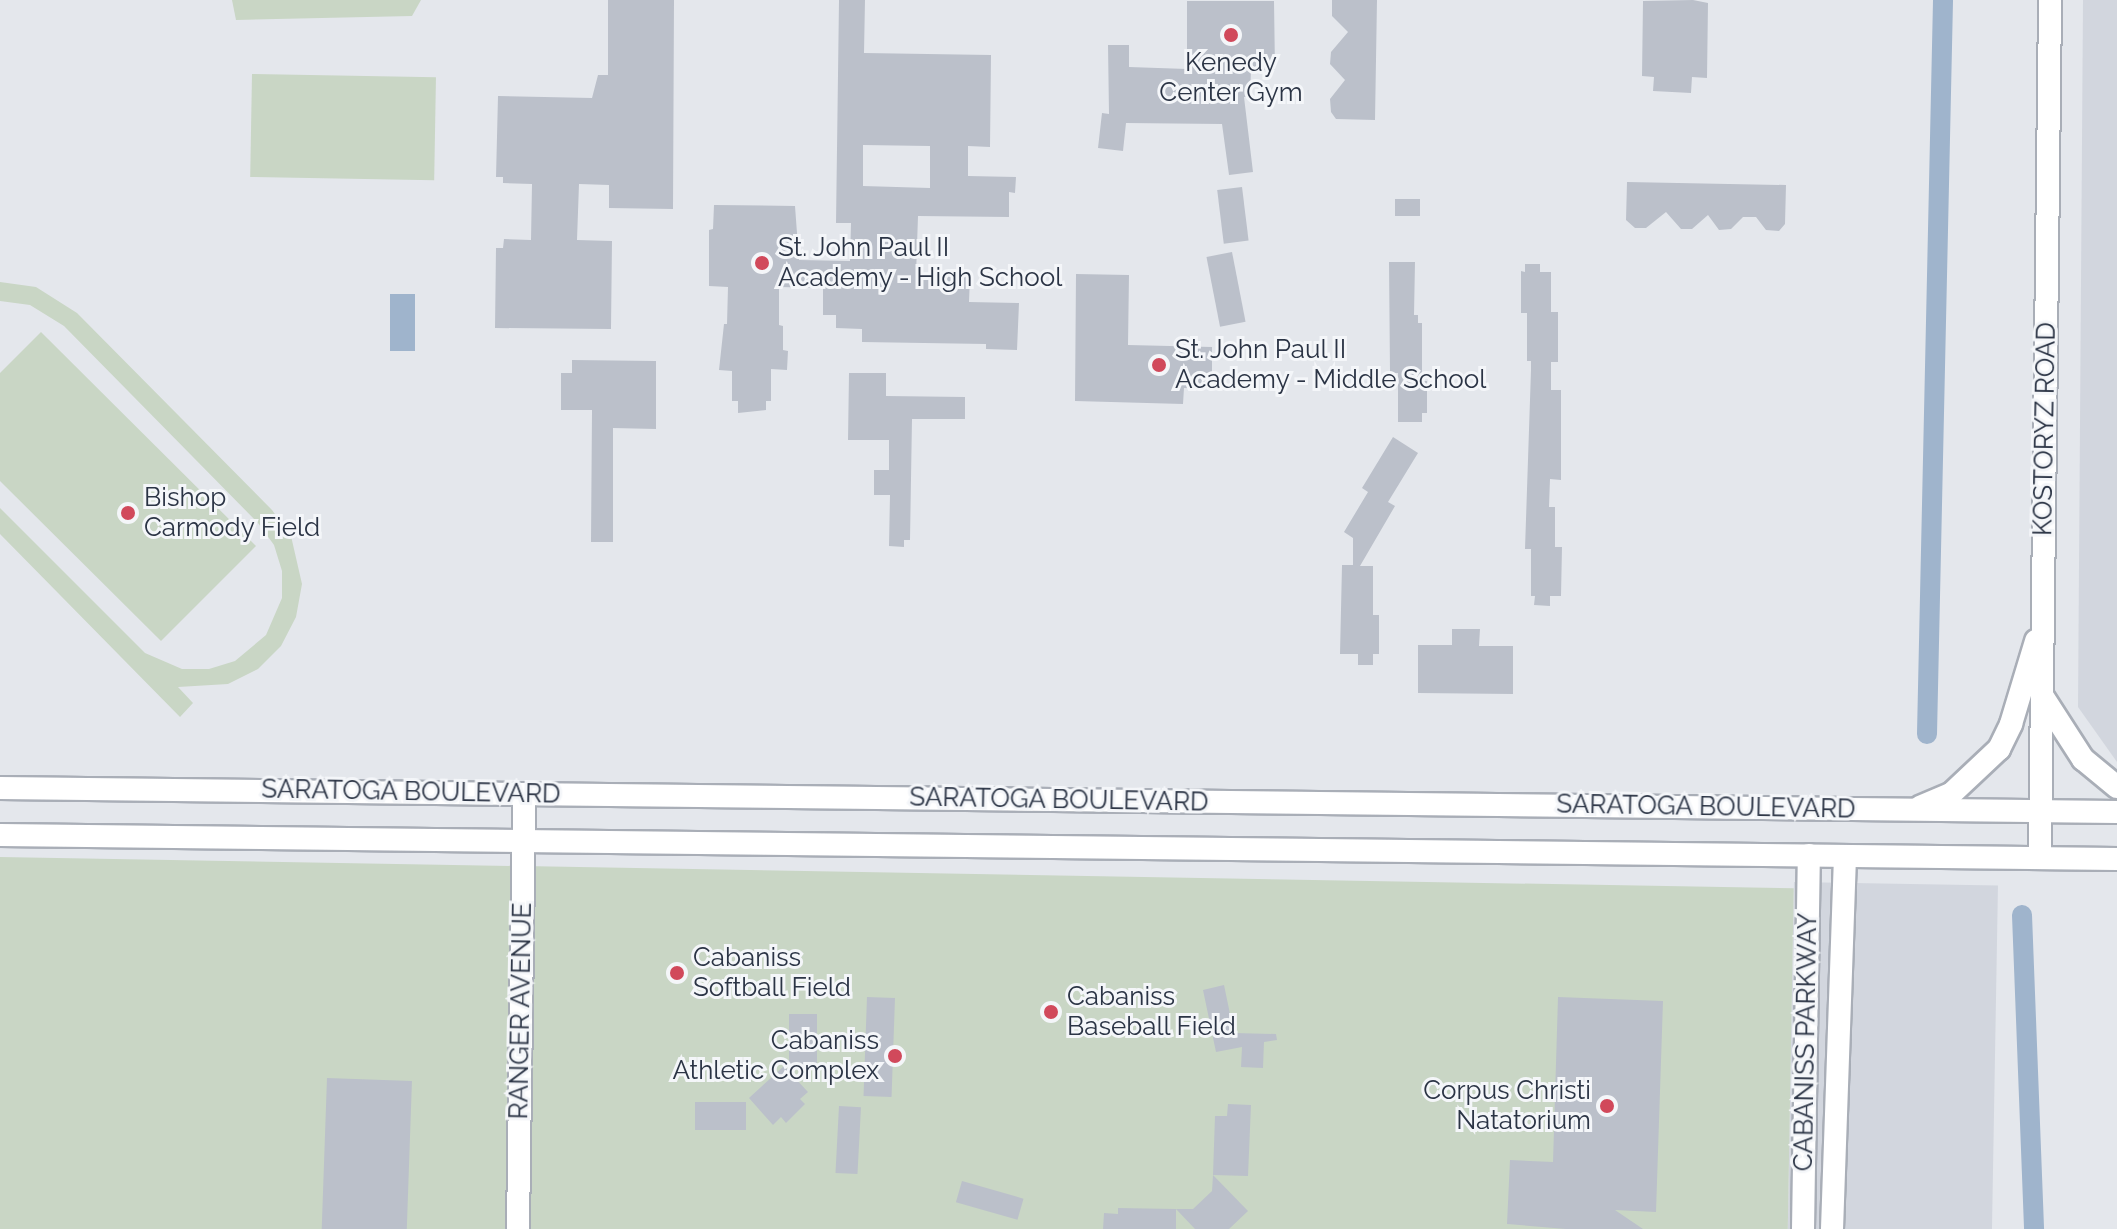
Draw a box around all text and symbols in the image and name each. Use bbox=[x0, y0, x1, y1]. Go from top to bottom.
marker: Kenedy Center Gym bbox=[1222, 26, 1240, 44]
place label: Kenedy Center Gym bbox=[1159, 47, 1303, 108]
place label: St. John Paul II Academy - High School bbox=[778, 232, 1063, 294]
marker: St. John Paul II Academy - High School bbox=[753, 254, 771, 272]
street label: KOSTORYZ ROAD bbox=[2028, 322, 2062, 536]
place label: St. John Paul II Academy - Middle School bbox=[1175, 334, 1487, 396]
marker: St. John Paul II Academy - Middle School bbox=[1150, 356, 1168, 374]
place label: Bishop Carmody Field bbox=[144, 482, 321, 544]
marker: Bishop Carmody Field bbox=[119, 504, 137, 522]
street label: SARATOGA BOULEVARD bbox=[261, 774, 561, 810]
street label: SARATOGA BOULEVARD bbox=[909, 782, 1209, 818]
street label: SARATOGA BOULEVARD bbox=[1556, 789, 1856, 825]
street label: RANGER AVENUE bbox=[504, 902, 538, 1120]
street label: CABANISS PARKWAY bbox=[1788, 912, 1824, 1172]
place label: Cabaniss Softball Field bbox=[693, 942, 852, 1004]
marker: Cabaniss Softball Field bbox=[668, 964, 686, 982]
place label: Cabaniss Baseball Field bbox=[1067, 981, 1237, 1042]
marker: Cabaniss Baseball Field bbox=[1042, 1003, 1060, 1021]
place label: Cabaniss Athletic Complex bbox=[672, 1025, 879, 1086]
marker: Cabaniss Athletic Complex bbox=[886, 1047, 904, 1065]
place label: Corpus Christi Natatorium bbox=[1423, 1075, 1591, 1136]
marker: Corpus Christi Natatorium bbox=[1598, 1097, 1616, 1115]

